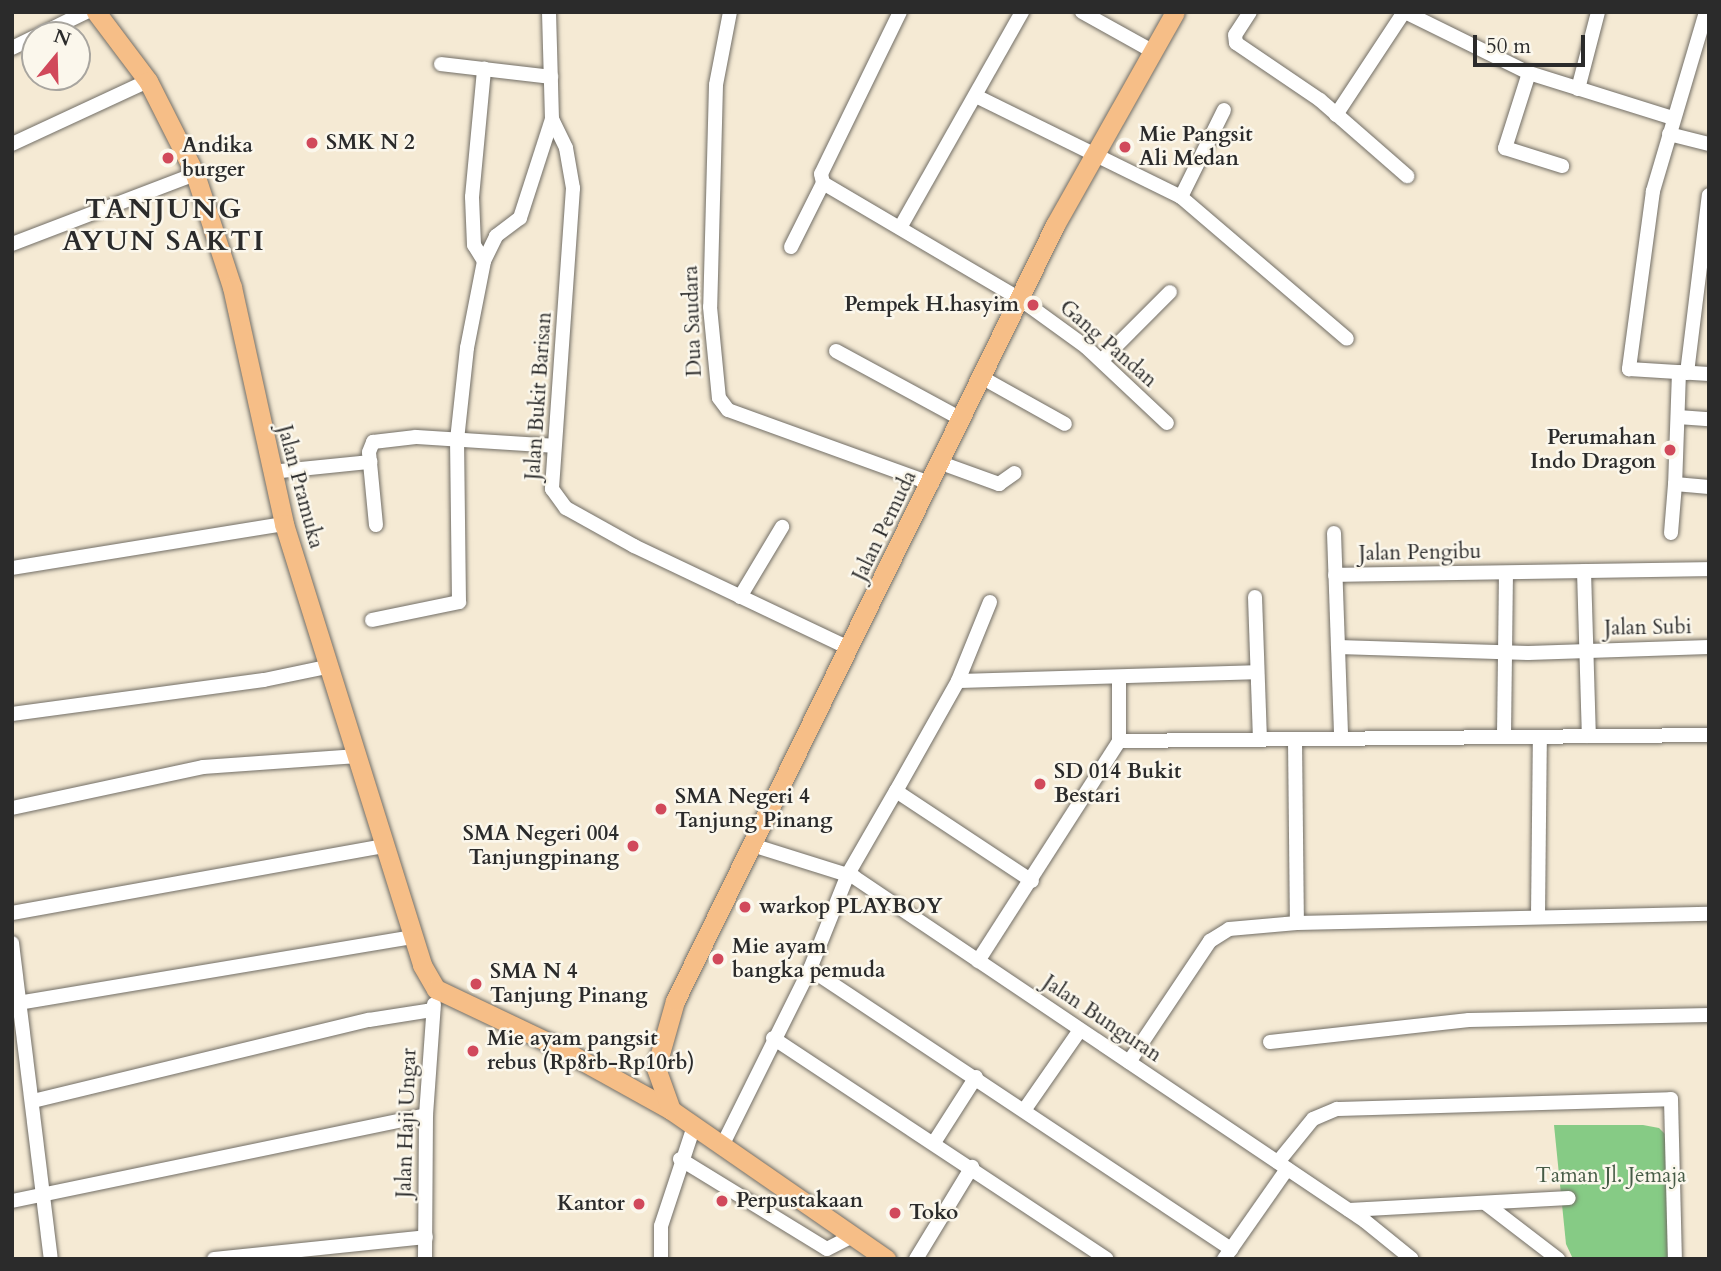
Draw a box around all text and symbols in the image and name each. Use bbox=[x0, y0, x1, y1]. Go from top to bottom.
north arrow bbox=[21, 21, 91, 91]
scale bar bbox=[1476, 21, 1588, 65]
text: N bbox=[50, 23, 74, 53]
text: 50 m bbox=[1486, 32, 1531, 61]
place label: Mie Pangsit Ali Medan bbox=[1139, 122, 1253, 172]
place label: SMK N 2 bbox=[326, 130, 415, 156]
place label: Andika burger bbox=[182, 133, 253, 183]
marker: SMK N 2 bbox=[304, 135, 320, 151]
marker: Mie Pangsit Ali Medan bbox=[1117, 139, 1133, 155]
marker: Andika burger bbox=[160, 150, 176, 166]
district label: TANJUNG AYUN SAKTI bbox=[64, 192, 264, 258]
street label: Dua Saudara bbox=[678, 265, 708, 377]
place label: Pempek H.hasyim bbox=[844, 292, 1019, 318]
street label: Gang Pandan bbox=[1054, 295, 1162, 393]
marker: Pempek H.hasyim bbox=[1025, 297, 1041, 313]
street label: Jalan Bukit Barisan bbox=[521, 311, 557, 481]
street label: Jalan Pramuka bbox=[271, 422, 329, 552]
place label: Perumahan Indo Dragon bbox=[1530, 425, 1656, 475]
marker: Perumahan Indo Dragon bbox=[1662, 442, 1678, 458]
street label: Jalan Pemuda bbox=[847, 467, 923, 585]
street label: Jalan Pengibu bbox=[1359, 539, 1481, 567]
street label: Jalan Subi bbox=[1604, 615, 1692, 641]
place label: SD 014 Bukit Bestari bbox=[1054, 759, 1181, 809]
marker: SD 014 Bukit Bestari bbox=[1032, 776, 1048, 792]
place label: SMA Negeri 4 Tanjung Pinang bbox=[675, 784, 833, 834]
marker: SMA Negeri 4 Tanjung Pinang bbox=[653, 801, 669, 817]
place label: SMA Negeri 004 Tanjungpinang bbox=[463, 821, 619, 871]
marker: SMA Negeri 004 Tanjungpinang bbox=[625, 838, 641, 854]
place label: warkop PLAYBOY bbox=[759, 894, 942, 920]
marker: warkop PLAYBOY bbox=[737, 899, 753, 915]
place label: Mie ayam bangka pemuda bbox=[732, 934, 885, 984]
marker: Mie ayam bangka pemuda bbox=[710, 951, 726, 967]
place label: SMA N 4 Tanjung Pinang bbox=[490, 959, 648, 1009]
street label: Jalan Bunguran bbox=[1038, 970, 1166, 1068]
marker: SMA N 4 Tanjung Pinang bbox=[468, 976, 484, 992]
place label: Mie ayam pangsit rebus (Rp8rb-Rp10rb) bbox=[487, 1026, 695, 1076]
marker: Mie ayam pangsit rebus (Rp8rb-Rp10rb) bbox=[465, 1043, 481, 1059]
street label: Jalan Haji Ungar bbox=[392, 1048, 422, 1198]
park label: Taman Jl. Jemaja bbox=[1536, 1163, 1686, 1189]
place label: Perpustakaan bbox=[736, 1188, 863, 1214]
place label: Kantor bbox=[557, 1191, 625, 1217]
marker: Perpustakaan bbox=[714, 1193, 730, 1209]
marker: Kantor bbox=[631, 1196, 647, 1212]
place label: Toko bbox=[909, 1200, 958, 1226]
marker: Toko bbox=[887, 1205, 903, 1221]

